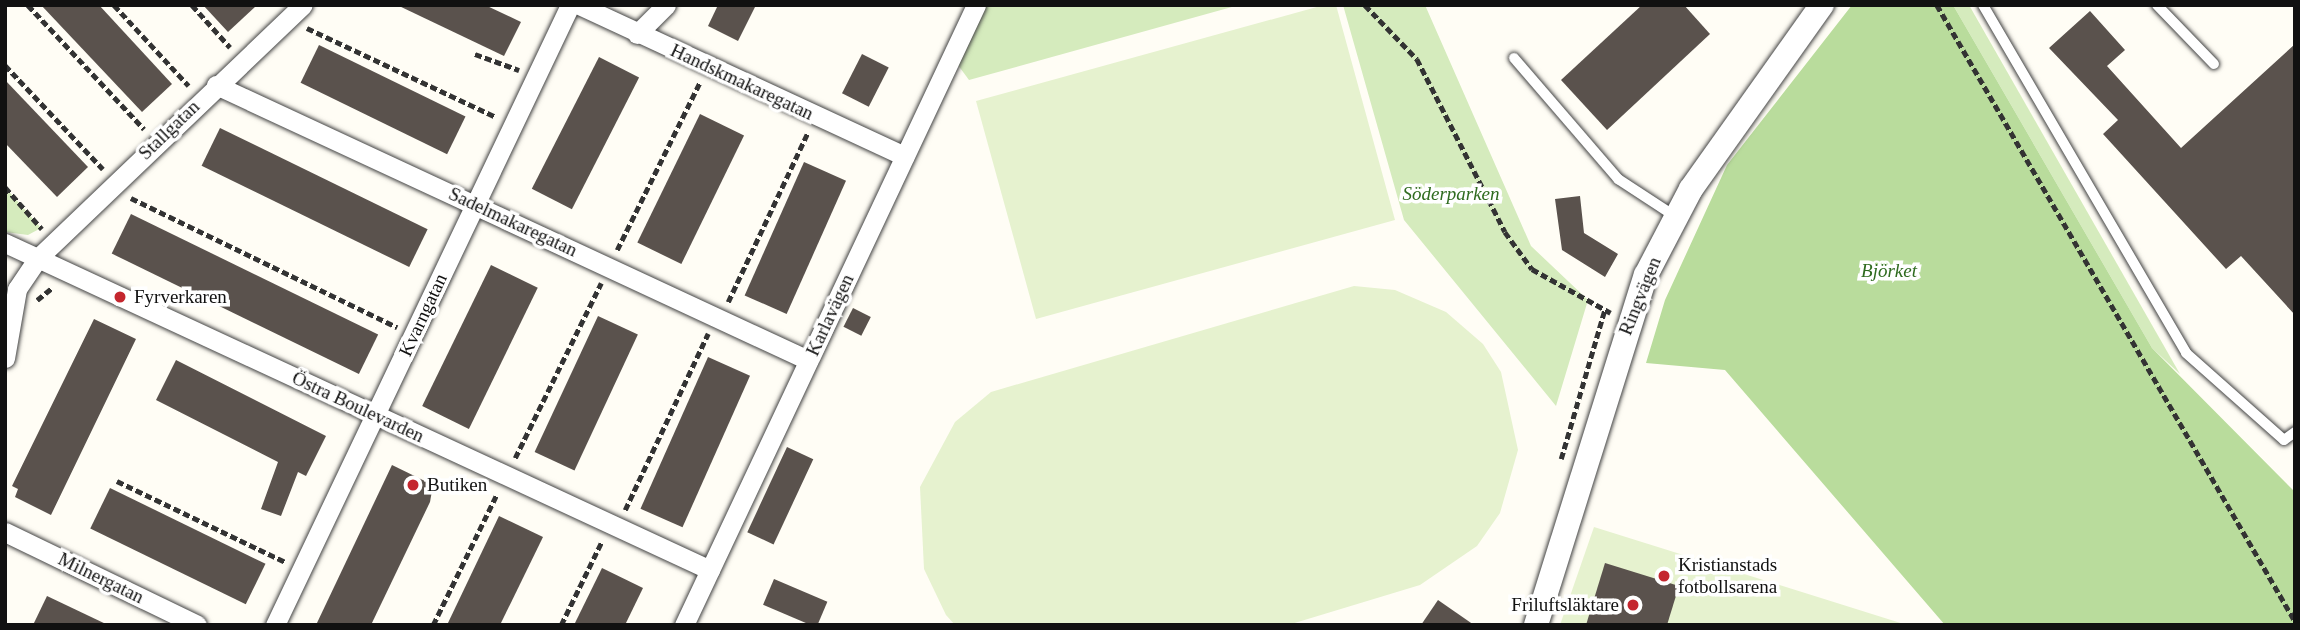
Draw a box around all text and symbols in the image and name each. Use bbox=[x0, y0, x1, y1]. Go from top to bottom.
street label: Handskmakaregatan bbox=[667, 39, 817, 125]
street label: Stallgatan bbox=[134, 95, 204, 165]
street label: Sadelmakaregatan bbox=[445, 182, 581, 262]
park label: Söderparken bbox=[1402, 183, 1500, 205]
street label: Ringvägen bbox=[1614, 254, 1666, 338]
park label: Björket bbox=[1861, 260, 1917, 282]
street label: Kvarngatan bbox=[394, 270, 452, 360]
street label: Karlavägen bbox=[801, 271, 859, 359]
place label: Fyrverkaren bbox=[134, 286, 227, 308]
marker: Fyrverkaren bbox=[112, 289, 128, 305]
street label: Östra Boulevarden bbox=[288, 366, 428, 448]
place label: Butiken bbox=[427, 474, 487, 496]
marker: Butiken bbox=[405, 477, 421, 493]
street label: Milnergatan bbox=[54, 547, 148, 609]
place label: Kristianstads fotbollsarena bbox=[1678, 554, 1777, 598]
marker: Kristianstads fotbollsarena bbox=[1656, 568, 1672, 584]
place label: Friluftsläktare bbox=[1511, 594, 1619, 616]
marker: Friluftsläktare bbox=[1625, 597, 1641, 613]

